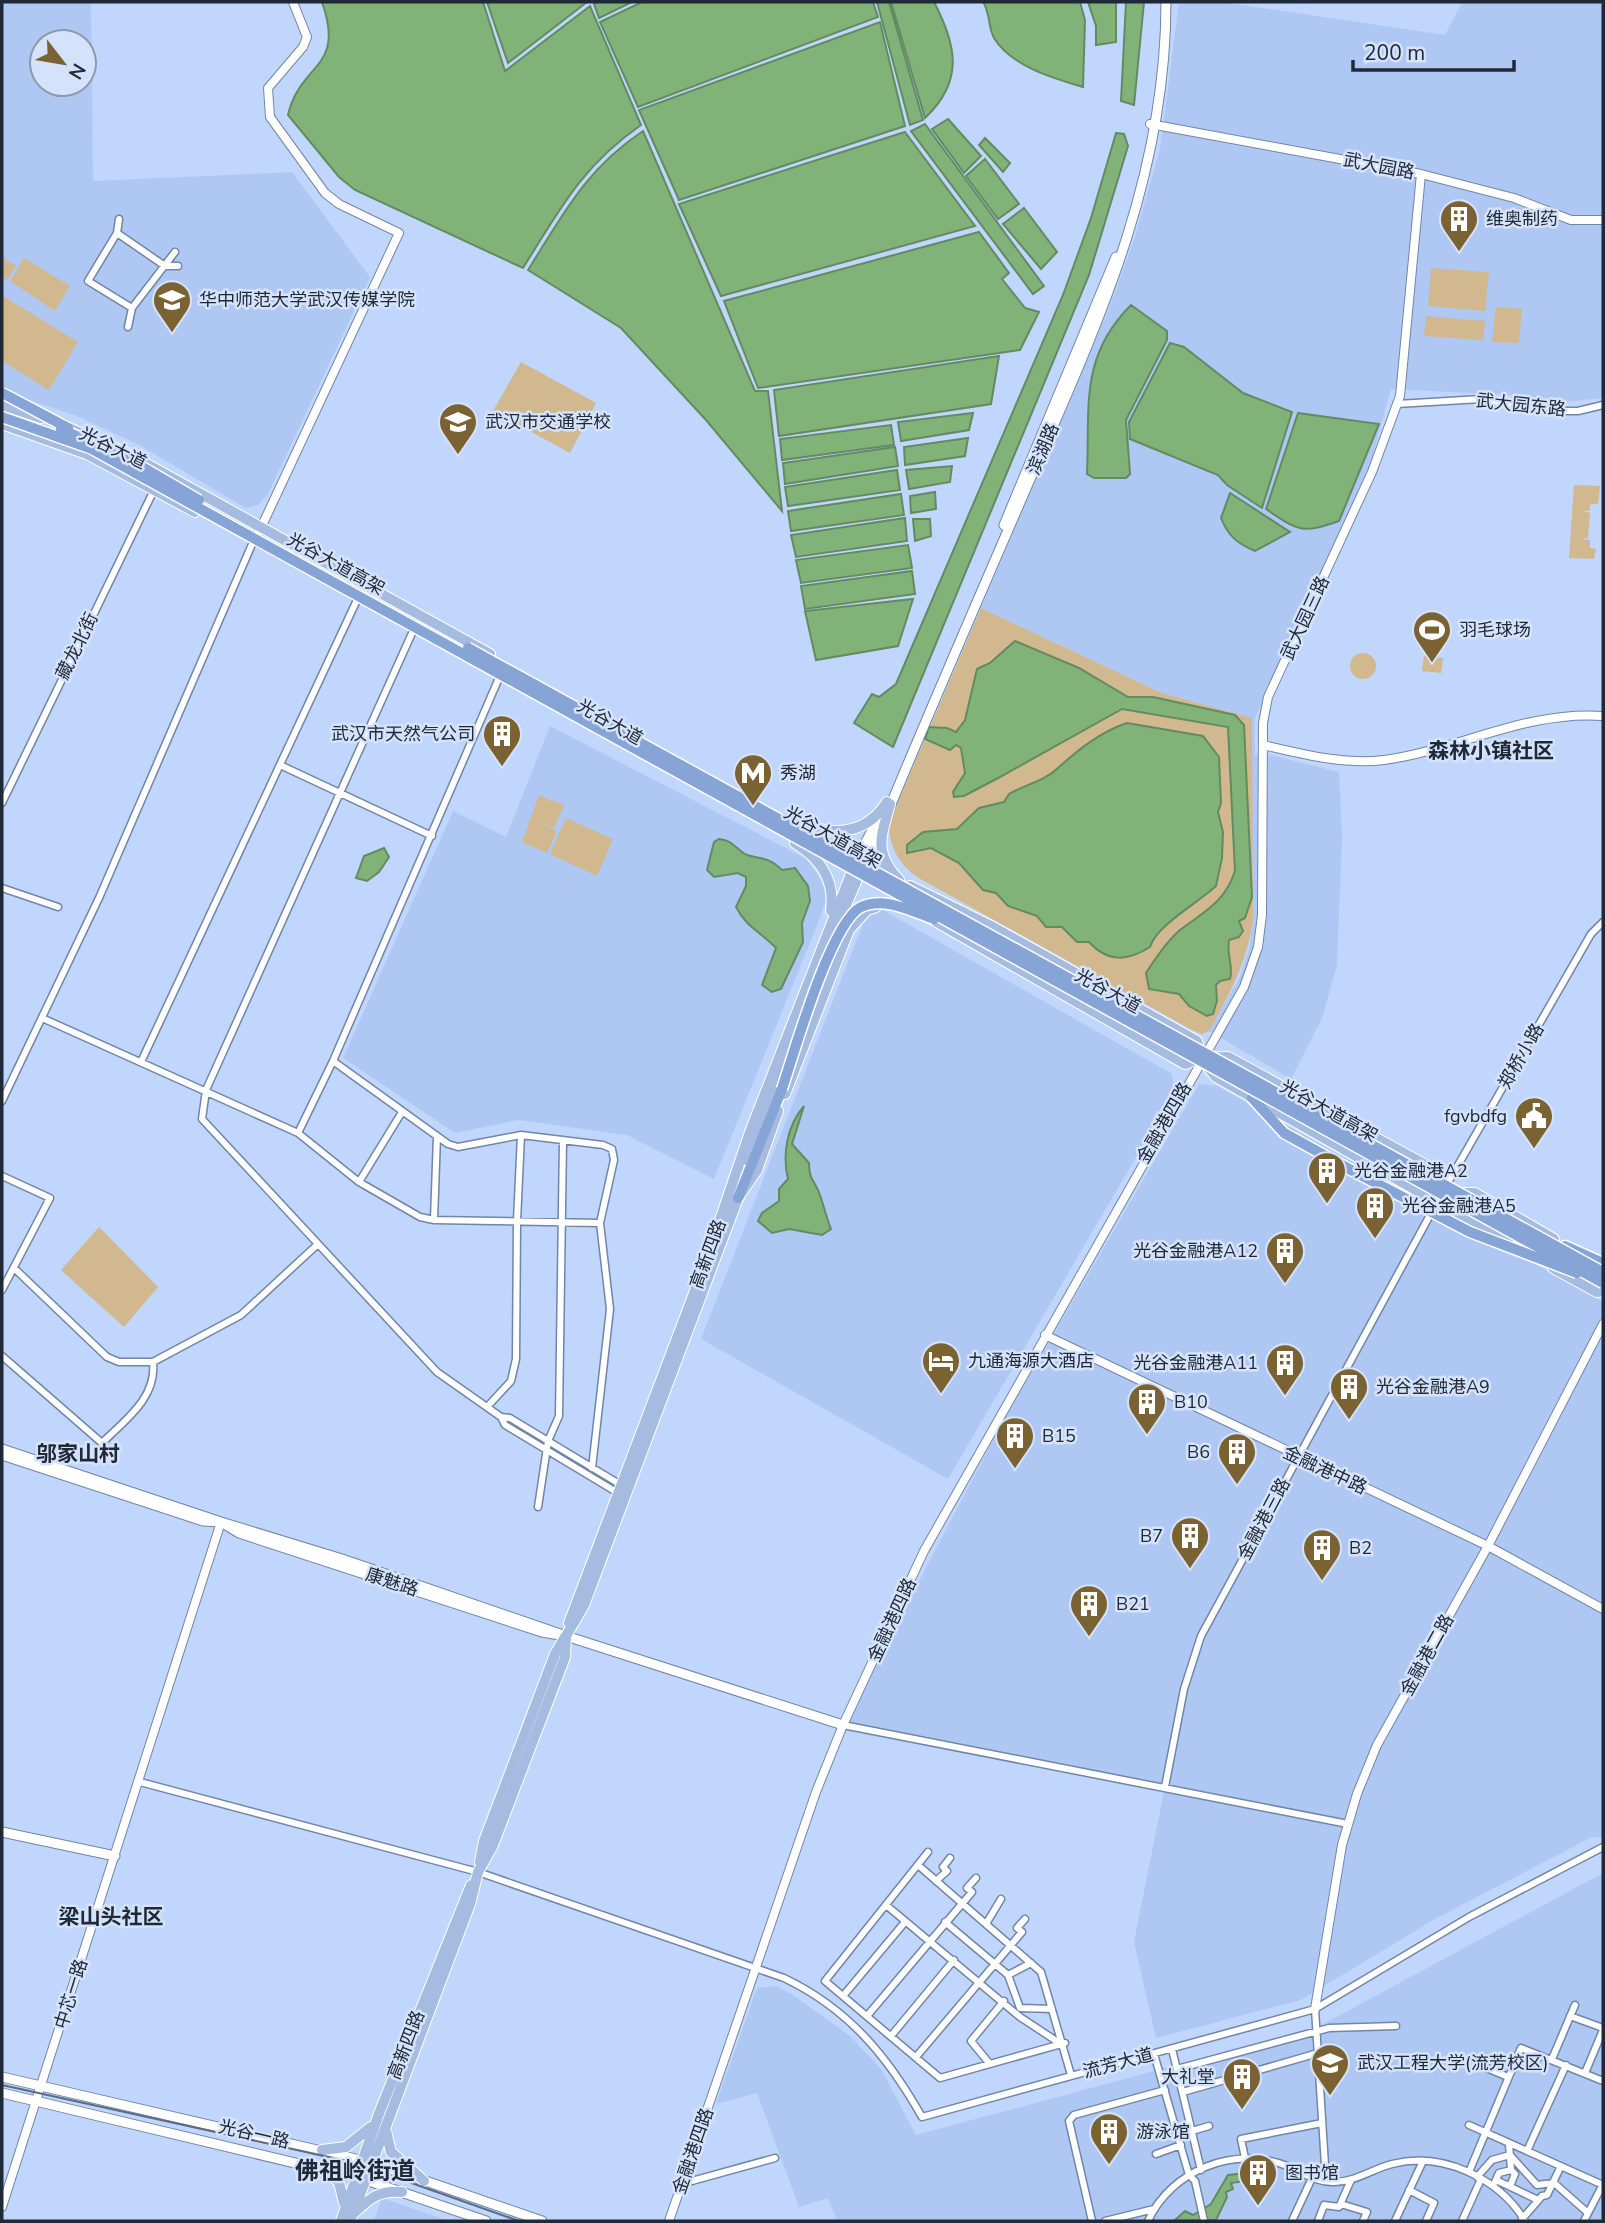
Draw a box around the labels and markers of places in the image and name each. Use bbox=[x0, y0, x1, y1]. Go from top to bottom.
building icon: 维奥制药 bbox=[1438, 198, 1480, 253]
place label: 维奥制药 bbox=[1486, 207, 1558, 231]
school or university icon: 华中师范大学武汉传媒学院 bbox=[151, 279, 193, 334]
place label: 华中师范大学武汉传媒学院 bbox=[199, 288, 415, 312]
school or university icon: 武汉市交通学校 bbox=[437, 401, 479, 456]
place label: 武汉市交通学校 bbox=[485, 410, 611, 434]
sports icon: 羽毛球场 bbox=[1411, 609, 1453, 664]
place label: 羽毛球场 bbox=[1459, 618, 1531, 642]
building icon: 武汉市天然气公司 bbox=[481, 713, 523, 768]
place label: 武汉市天然气公司 bbox=[331, 722, 475, 746]
metro station icon: 秀湖 bbox=[732, 752, 774, 807]
place label: 秀湖 bbox=[780, 761, 816, 785]
public building icon: fgvbdfg bbox=[1513, 1095, 1555, 1150]
place label: fgvbdfg bbox=[1444, 1104, 1507, 1128]
building icon: 光谷金融港A2 bbox=[1306, 1150, 1348, 1205]
place label: 光谷金融港A2 bbox=[1354, 1159, 1468, 1183]
building icon: 光谷金融港A5 bbox=[1354, 1185, 1396, 1240]
place label: 光谷金融港A5 bbox=[1402, 1194, 1516, 1218]
building icon: 光谷金融港A12 bbox=[1264, 1230, 1306, 1285]
place label: 光谷金融港A12 bbox=[1133, 1239, 1258, 1263]
hotel icon: 九通海源大酒店 bbox=[920, 1340, 962, 1395]
building icon: 光谷金融港A11 bbox=[1264, 1342, 1306, 1397]
place label: 九通海源大酒店 bbox=[968, 1349, 1094, 1373]
place label: 光谷金融港A11 bbox=[1133, 1351, 1258, 1375]
building icon: 光谷金融港A9 bbox=[1328, 1366, 1370, 1421]
place label: 光谷金融港A9 bbox=[1376, 1375, 1490, 1399]
building icon: B10 bbox=[1126, 1381, 1168, 1436]
place label: B10 bbox=[1174, 1390, 1208, 1414]
building icon: B15 bbox=[994, 1415, 1036, 1470]
place label: B15 bbox=[1042, 1424, 1076, 1448]
building icon: B6 bbox=[1216, 1431, 1258, 1486]
place label: B6 bbox=[1187, 1440, 1210, 1464]
building icon: B7 bbox=[1169, 1515, 1211, 1570]
place label: B7 bbox=[1140, 1524, 1163, 1548]
building icon: B2 bbox=[1301, 1527, 1343, 1582]
place label: B2 bbox=[1349, 1536, 1372, 1560]
building icon: B21 bbox=[1068, 1583, 1110, 1638]
place label: B21 bbox=[1116, 1592, 1150, 1616]
school or university icon: 武汉工程大学(流芳校区) bbox=[1309, 2042, 1351, 2097]
place label: 武汉工程大学(流芳校区) bbox=[1357, 2051, 1548, 2075]
building icon: 大礼堂 bbox=[1221, 2056, 1263, 2111]
place label: 大礼堂 bbox=[1161, 2065, 1215, 2089]
building icon: 游泳馆 bbox=[1088, 2111, 1130, 2166]
place label: 游泳馆 bbox=[1136, 2120, 1190, 2144]
building icon: 图书馆 bbox=[1237, 2152, 1279, 2207]
place label: 图书馆 bbox=[1285, 2161, 1339, 2185]

